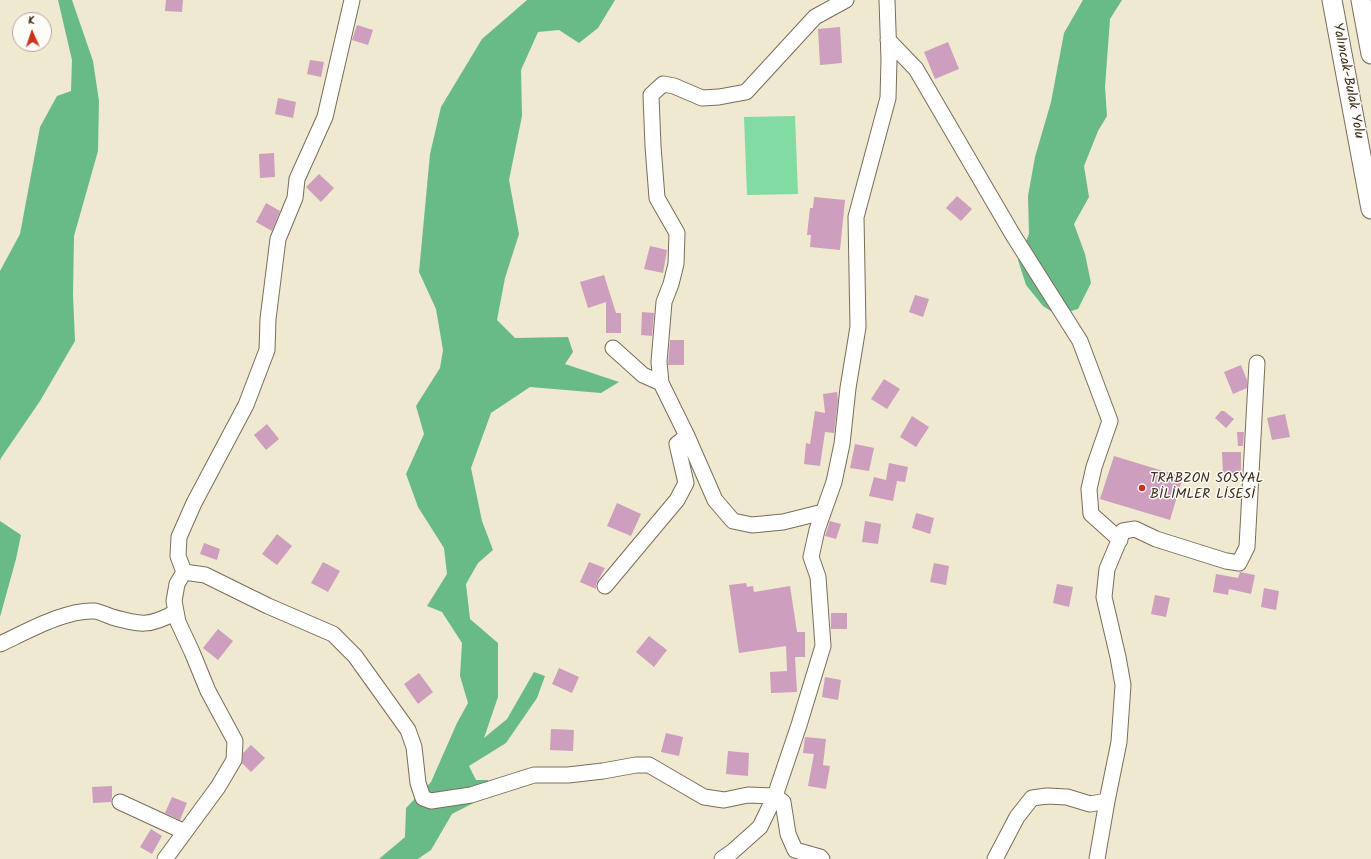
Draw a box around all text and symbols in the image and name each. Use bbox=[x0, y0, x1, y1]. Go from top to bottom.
north arrow bbox=[12, 12, 52, 52]
text: K bbox=[28, 12, 35, 30]
street label: Yalıncak-Bulak Yolu bbox=[1328, 22, 1366, 140]
place label: TRABZON SOSYAL BİLİMLER LİSESİ bbox=[1150, 472, 1263, 504]
marker: TRABZON SOSYAL BİLİMLER LİSESİ bbox=[1137, 483, 1147, 493]

